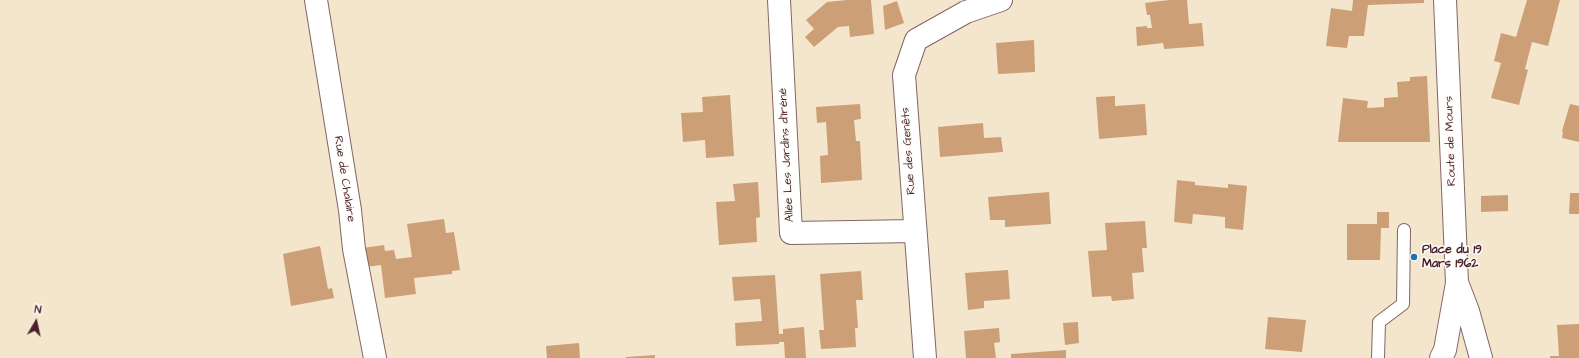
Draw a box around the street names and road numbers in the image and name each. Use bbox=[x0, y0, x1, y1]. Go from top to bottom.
street label: Allée Les Jardins d'Iréné bbox=[776, 88, 798, 222]
street label: Route de Mours bbox=[1442, 96, 1460, 186]
street label: Rue des Genêts bbox=[899, 107, 919, 195]
street label: Rue de Chalaire bbox=[330, 135, 358, 223]

